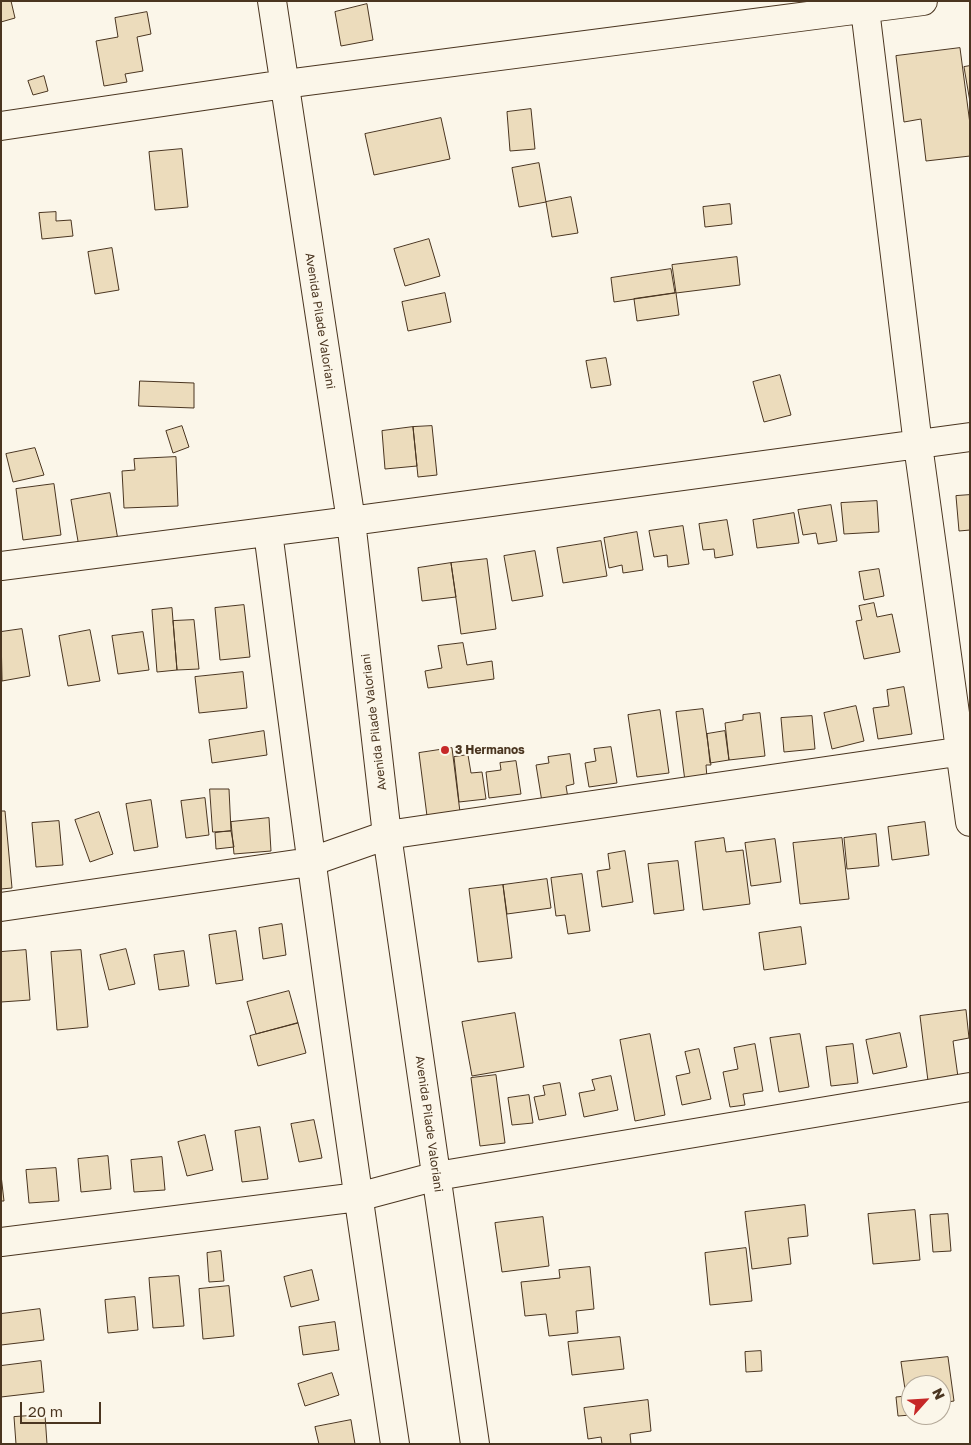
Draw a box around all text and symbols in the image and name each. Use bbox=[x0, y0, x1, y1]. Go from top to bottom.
street label: Avenida Pilade Valoriani bbox=[302, 252, 338, 390]
street label: Avenida Pilade Valoriani bbox=[358, 653, 390, 791]
place label: 3 Hermanos bbox=[455, 743, 525, 757]
marker: 3 Hermanos bbox=[439, 744, 451, 756]
street label: Avenida Pilade Valoriani bbox=[412, 1055, 446, 1193]
north arrow bbox=[901, 1375, 951, 1425]
text: N bbox=[929, 1385, 949, 1402]
scale bar bbox=[22, 1392, 104, 1424]
text: 20 m bbox=[28, 1402, 63, 1420]

